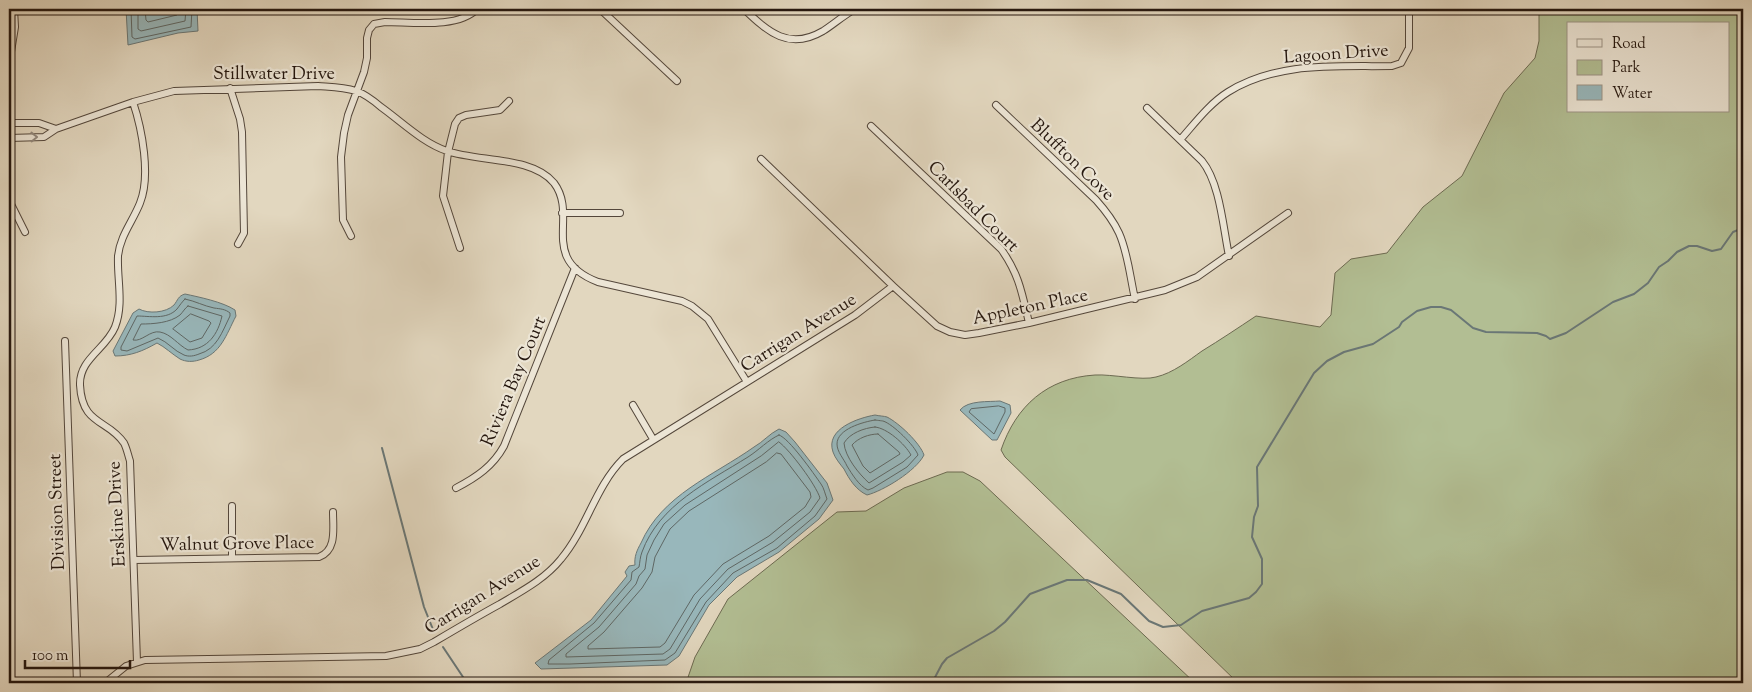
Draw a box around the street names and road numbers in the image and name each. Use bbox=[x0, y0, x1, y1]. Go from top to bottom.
street label: Lagoon Drive bbox=[1283, 38, 1389, 72]
street label: Stillwater Drive bbox=[213, 62, 335, 88]
street label: Bluffton Cove bbox=[1024, 113, 1120, 207]
street label: Carlsbad Court bbox=[921, 156, 1024, 259]
street label: Appleton Place bbox=[970, 283, 1091, 333]
street label: Carrigan Avenue bbox=[736, 288, 862, 380]
street label: Riviera Bay Court bbox=[476, 313, 554, 451]
street label: Division Street bbox=[43, 453, 73, 571]
street label: Erskine Drive bbox=[102, 460, 134, 567]
street label: Walnut Grove Place bbox=[159, 531, 315, 559]
street label: Carrigan Avenue bbox=[420, 550, 546, 642]

